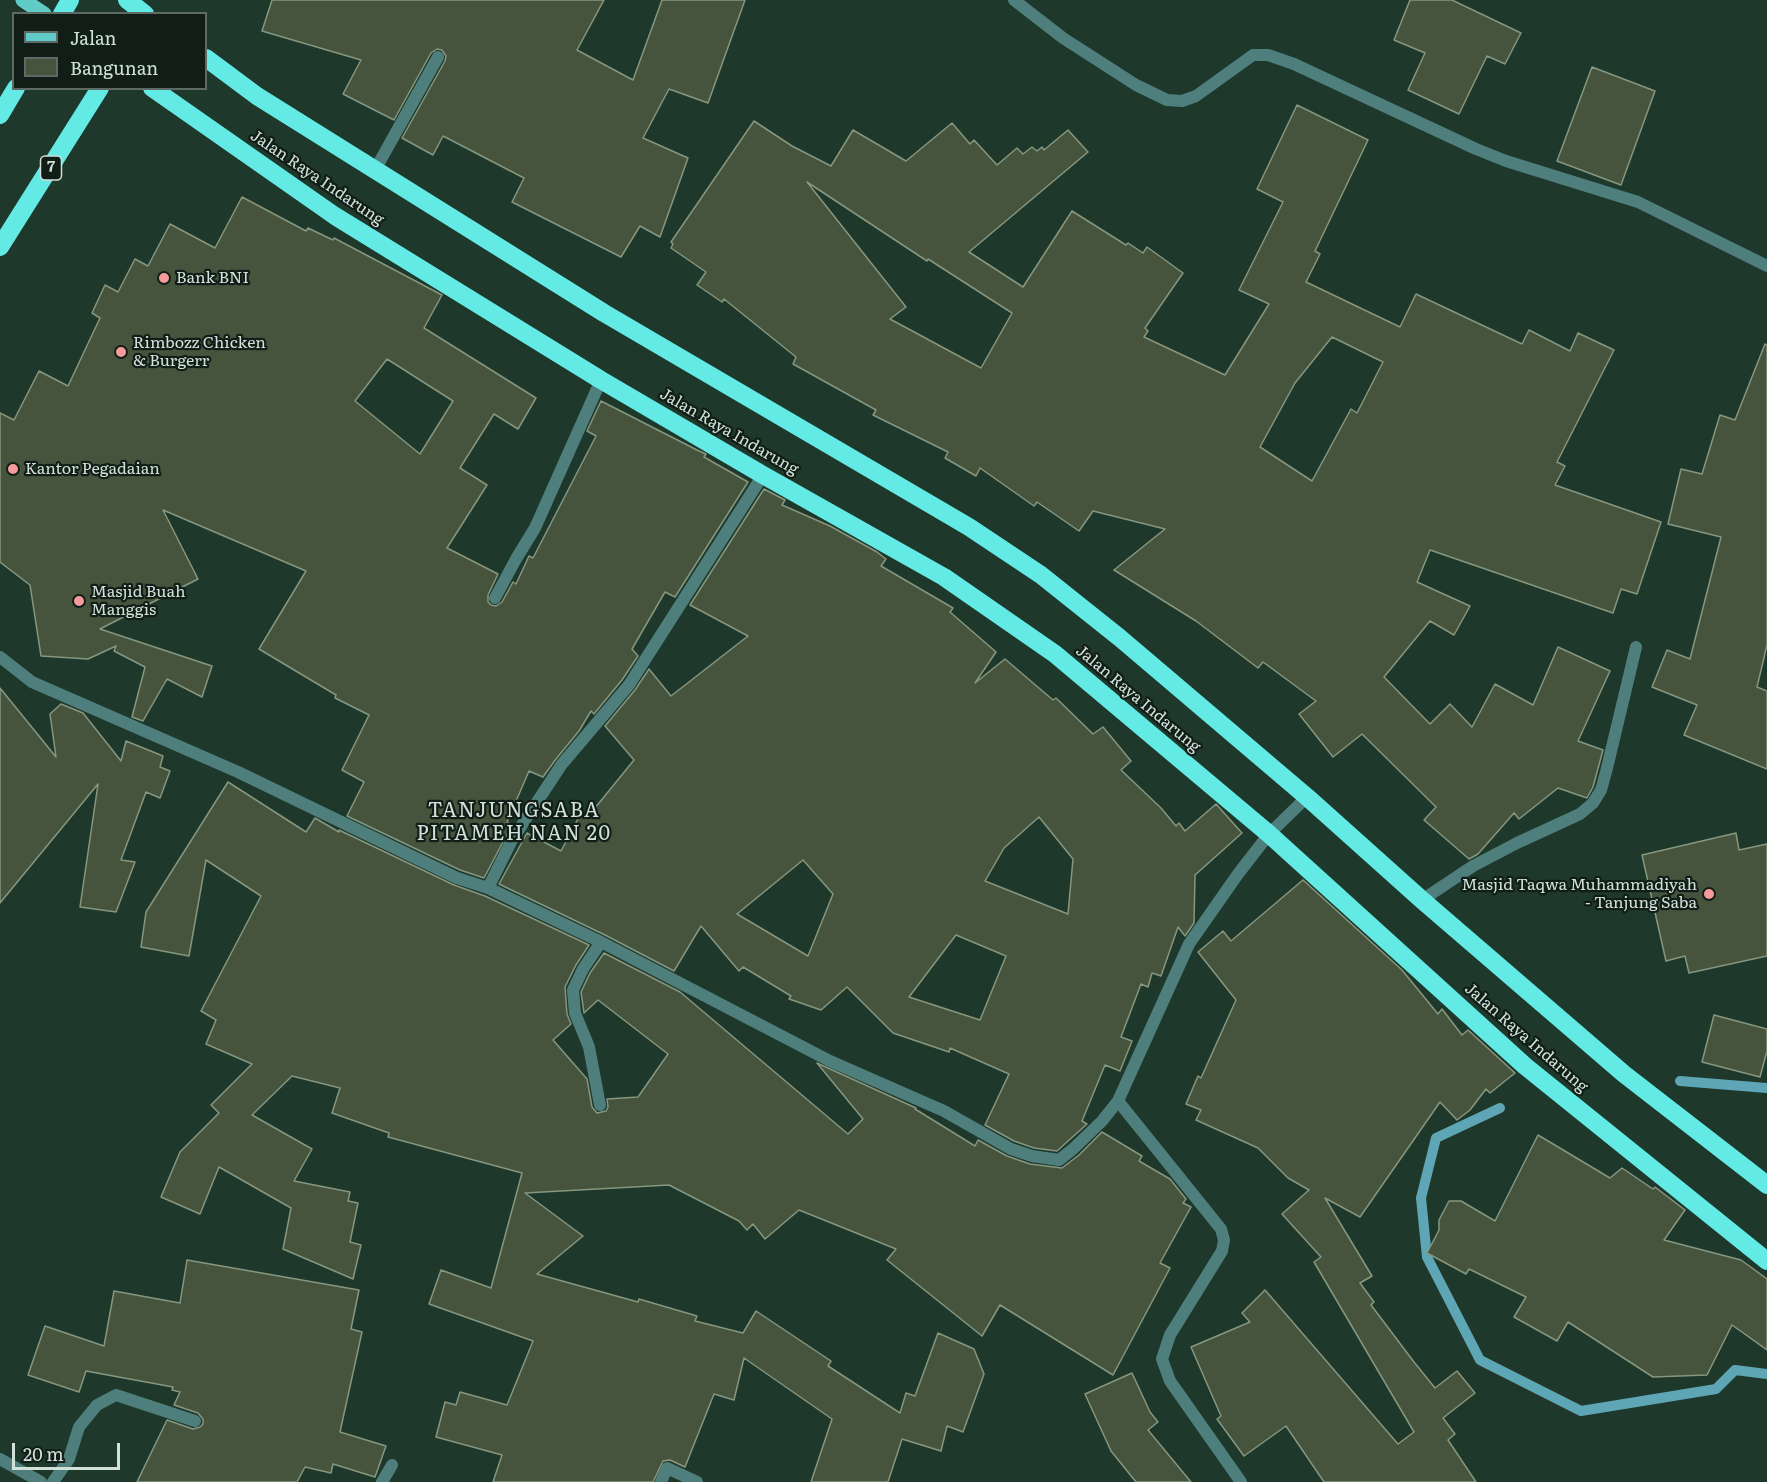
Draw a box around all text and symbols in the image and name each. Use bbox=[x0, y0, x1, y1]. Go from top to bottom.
legend bbox=[12, 12, 207, 90]
text: Jalan bbox=[70, 24, 116, 51]
text: Bangunan bbox=[70, 54, 158, 81]
street label: Jalan Raya Indarung bbox=[247, 126, 387, 230]
road number: 7 bbox=[40, 156, 62, 180]
place label: Bank BNI bbox=[176, 268, 249, 288]
marker: Bank BNI bbox=[157, 271, 171, 285]
place label: Rimbozz Chicken & Burgerr bbox=[133, 333, 266, 371]
marker: Rimbozz Chicken & Burgerr bbox=[114, 345, 128, 359]
street label: Jalan Raya Indarung bbox=[656, 384, 802, 480]
place label: Kantor Pegadaian bbox=[25, 459, 160, 479]
marker: Kantor Pegadaian bbox=[6, 462, 20, 476]
place label: Masjid Buah Manggis bbox=[91, 582, 186, 620]
marker: Masjid Buah Manggis bbox=[72, 594, 86, 608]
street label: Jalan Raya Indarung bbox=[1072, 641, 1204, 757]
district label: TANJUNGSABA PITAMEH NAN 20 bbox=[416, 799, 612, 846]
place label: Masjid Taqwa Muhammadiyah - Tanjung Saba bbox=[1462, 875, 1697, 913]
marker: Masjid Taqwa Muhammadiyah - Tanjung Saba bbox=[1702, 887, 1716, 901]
street label: Jalan Raya Indarung bbox=[1460, 979, 1592, 1097]
scale bar bbox=[15, 1431, 123, 1469]
text: 20 m bbox=[23, 1440, 64, 1467]

